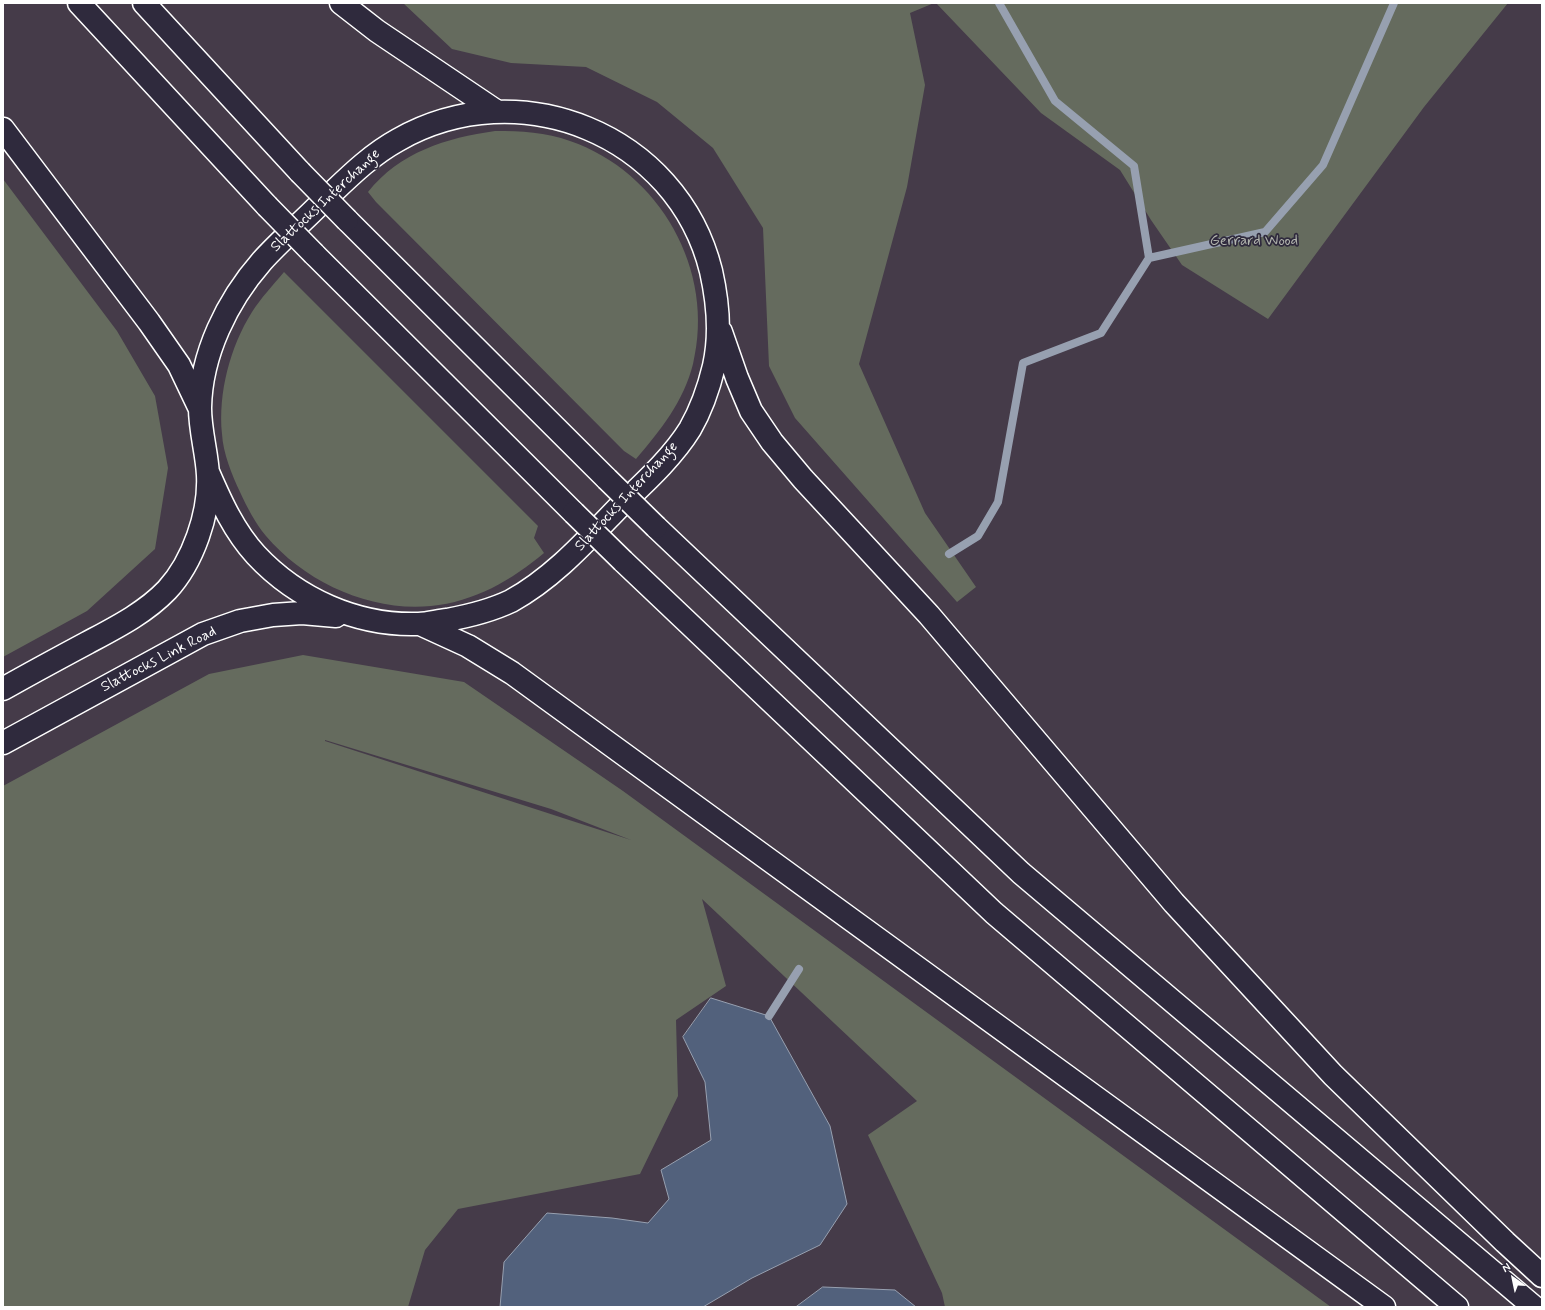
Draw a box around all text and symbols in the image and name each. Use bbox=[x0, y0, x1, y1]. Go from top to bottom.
street label: Slattocks Interchange bbox=[268, 146, 384, 256]
park label: Gerrard Wood bbox=[1210, 233, 1298, 251]
street label: Slattocks Interchange bbox=[572, 439, 682, 555]
street label: Slattocks Link Road bbox=[98, 623, 220, 697]
north arrow bbox=[1493, 1258, 1533, 1298]
text: N bbox=[1500, 1260, 1513, 1276]

